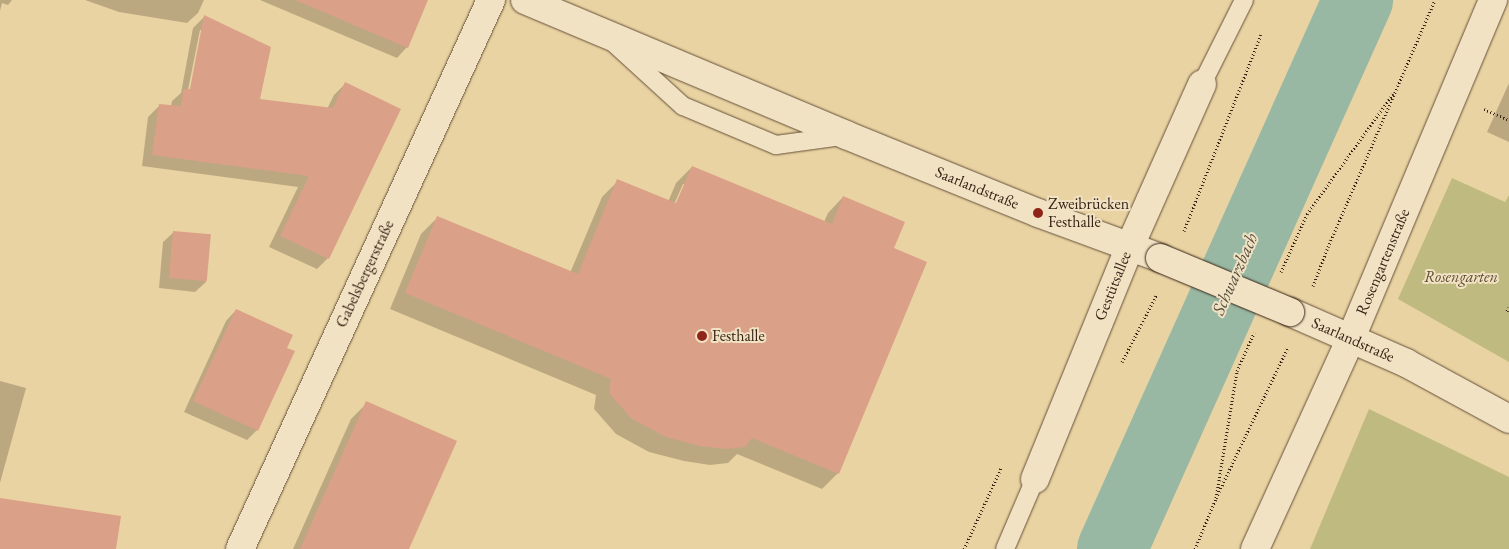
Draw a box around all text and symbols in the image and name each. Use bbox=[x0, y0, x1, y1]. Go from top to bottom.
street label: Saarlandstraße bbox=[932, 163, 1022, 213]
place label: Zweibrücken Festhalle bbox=[1048, 194, 1129, 232]
street label: Rosengartenstraße bbox=[1352, 206, 1414, 318]
marker: Zweibrücken Festhalle bbox=[1032, 207, 1044, 219]
street label: Gabelsbergerstraße bbox=[332, 217, 398, 331]
water label: Schwarzbach bbox=[1207, 230, 1263, 318]
street label: Gestütsallee bbox=[1090, 249, 1136, 323]
park label: Rosengarten bbox=[1424, 267, 1498, 287]
street label: Saarlandstraße bbox=[1309, 313, 1397, 367]
place label: Festhalle bbox=[712, 326, 765, 346]
marker: Festhalle bbox=[696, 330, 708, 342]

